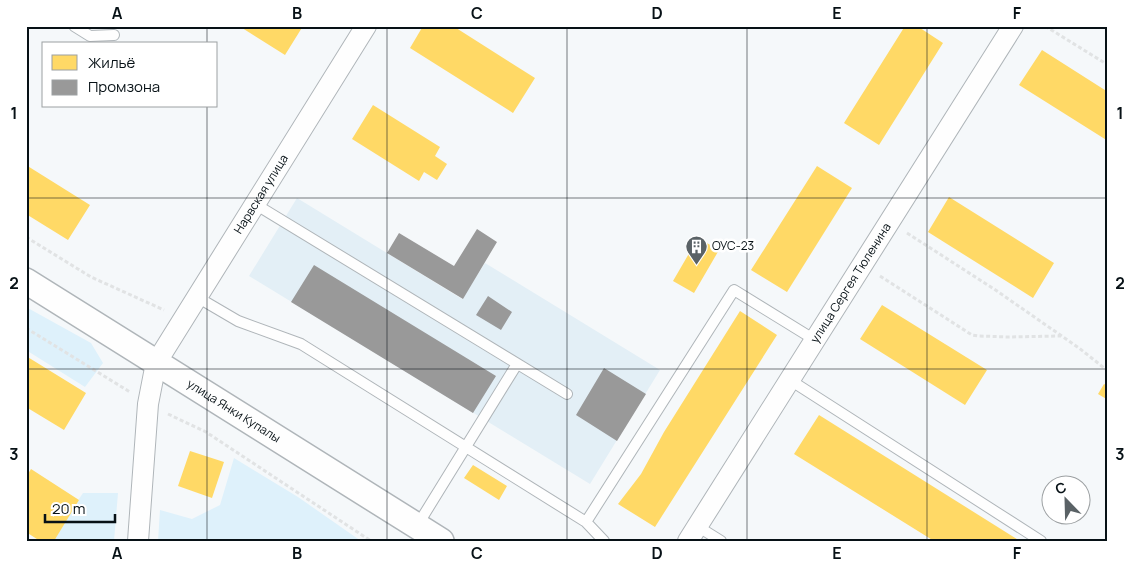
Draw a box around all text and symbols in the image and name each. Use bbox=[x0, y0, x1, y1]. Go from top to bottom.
text: A bbox=[112, 2, 123, 24]
text: B bbox=[292, 2, 302, 24]
text: C bbox=[471, 2, 483, 24]
text: D bbox=[651, 2, 663, 24]
text: E bbox=[832, 2, 842, 24]
text: F bbox=[1013, 2, 1022, 24]
legend bbox=[42, 42, 218, 108]
text: Жильё bbox=[88, 52, 136, 73]
text: Промзона bbox=[88, 76, 160, 97]
text: 1 bbox=[10, 102, 18, 124]
text: 1 bbox=[1116, 102, 1124, 124]
street label: Нарвская улица bbox=[230, 151, 292, 237]
street label: улица Сергея Тюленина bbox=[806, 220, 895, 346]
building icon: ОУС-23 bbox=[684, 234, 708, 265]
place label: ОУС-23 bbox=[712, 237, 754, 254]
text: 2 bbox=[9, 272, 19, 294]
text: 2 bbox=[1115, 272, 1125, 294]
street label: улица Янки Купалы bbox=[184, 375, 284, 446]
text: 3 bbox=[9, 443, 19, 465]
text: 3 bbox=[1115, 443, 1125, 465]
north arrow bbox=[1042, 474, 1092, 524]
text: С bbox=[1052, 477, 1069, 498]
scale bar bbox=[45, 492, 115, 524]
text: 20 m bbox=[52, 498, 85, 519]
text: A bbox=[112, 542, 123, 564]
text: B bbox=[292, 542, 302, 564]
text: C bbox=[471, 542, 483, 564]
text: D bbox=[651, 542, 663, 564]
text: E bbox=[832, 542, 842, 564]
text: F bbox=[1013, 542, 1022, 564]

